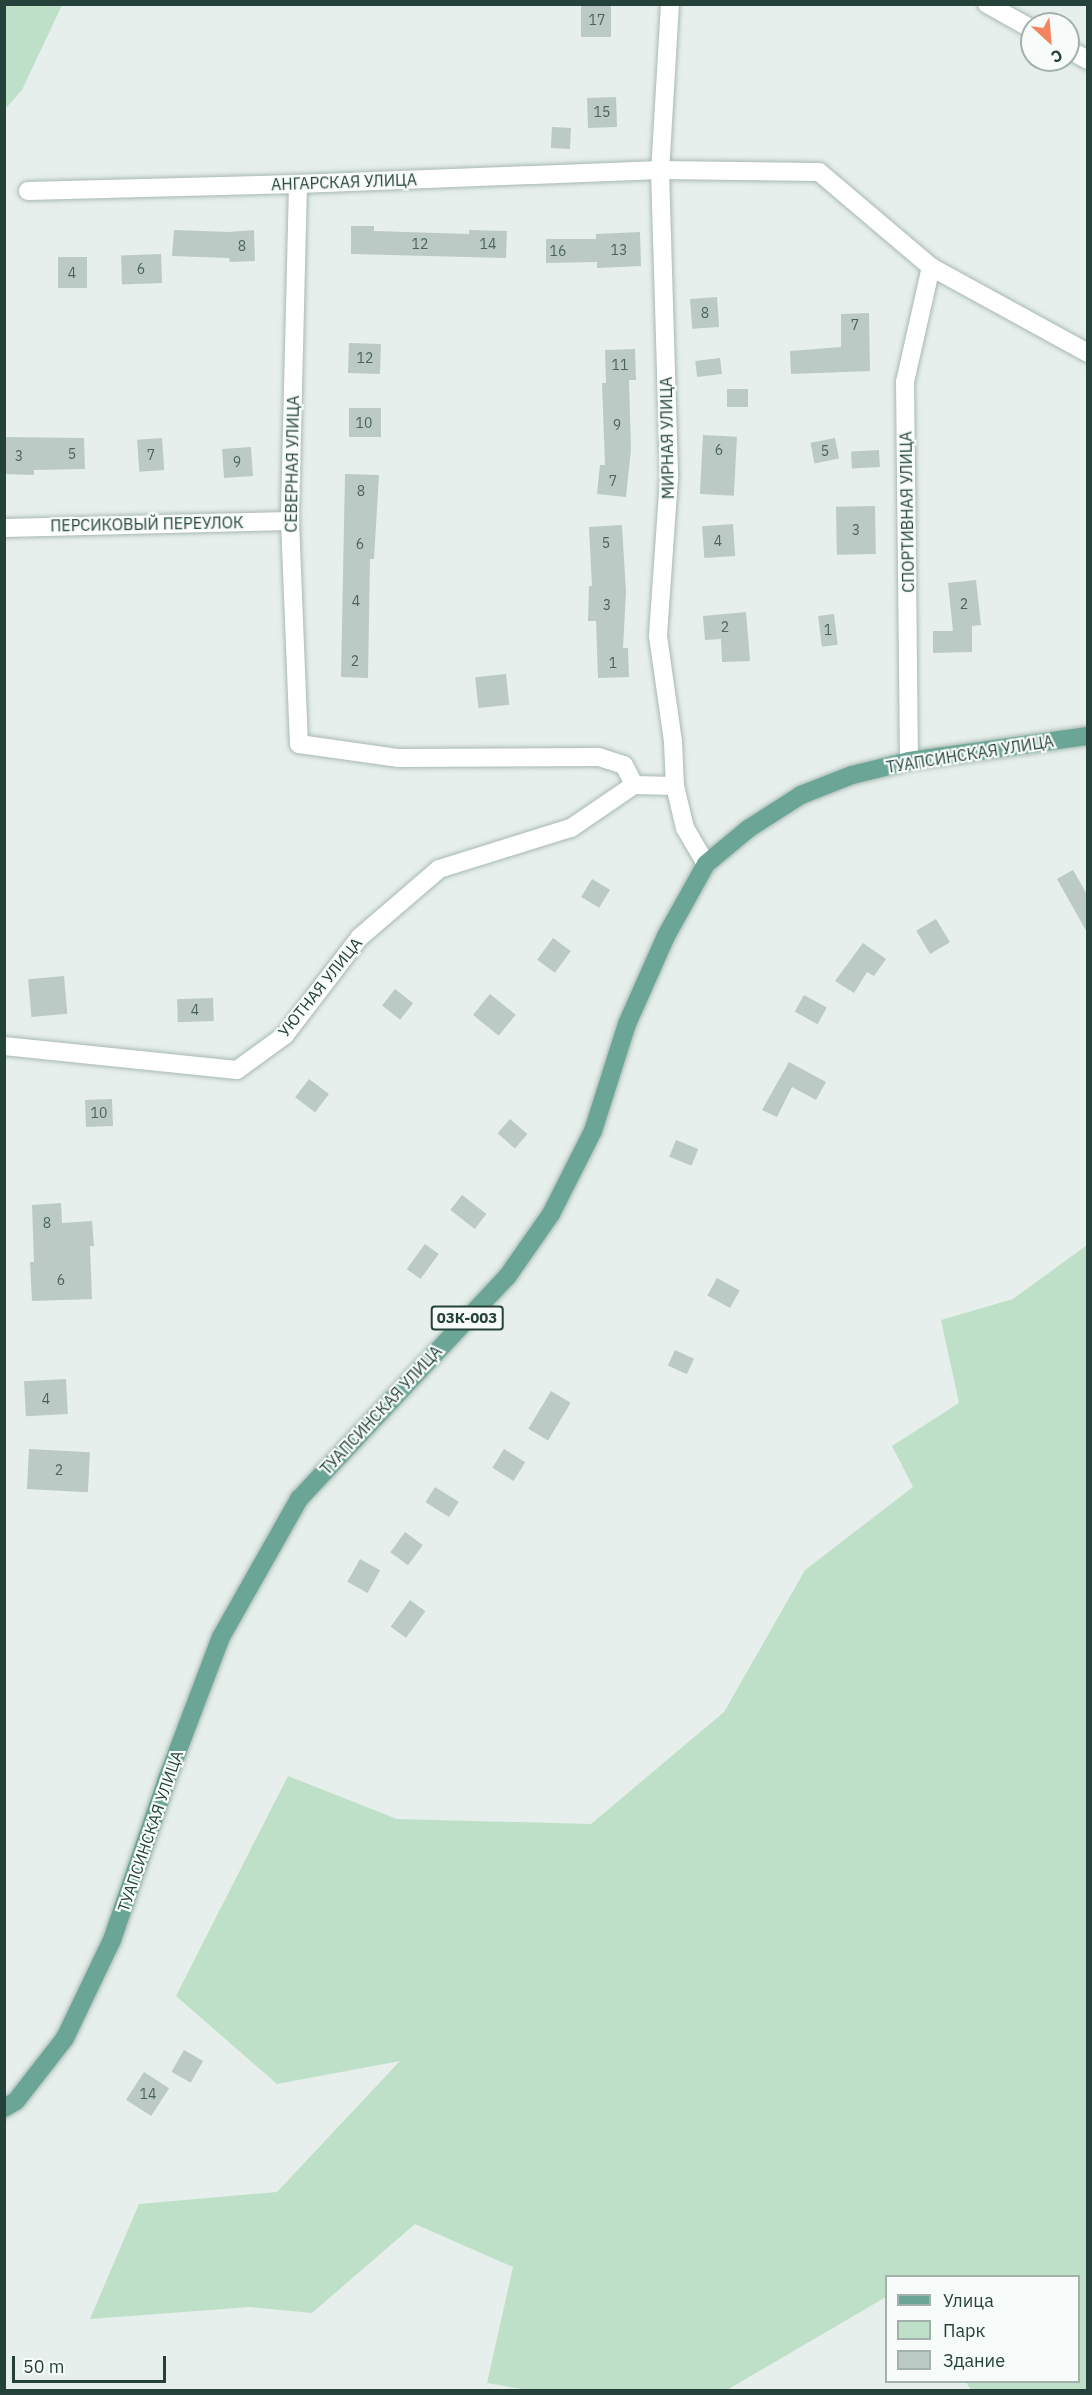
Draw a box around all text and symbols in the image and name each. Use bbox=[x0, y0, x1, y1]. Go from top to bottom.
house number: 17 bbox=[589, 12, 605, 28]
north arrow bbox=[1020, 12, 1080, 72]
text: С bbox=[1048, 45, 1066, 68]
house number: 15 bbox=[594, 104, 610, 120]
street label: АНГАРСКАЯ УЛИЦА bbox=[271, 170, 417, 194]
house number: 12 bbox=[412, 236, 428, 252]
house number: 14 bbox=[480, 236, 496, 252]
house number: 8 bbox=[238, 238, 246, 254]
house number: 13 bbox=[611, 242, 627, 258]
house number: 16 bbox=[550, 243, 566, 259]
house number: 6 bbox=[137, 261, 145, 277]
house number: 4 bbox=[68, 265, 76, 281]
house number: 8 bbox=[701, 305, 709, 321]
house number: 7 bbox=[851, 317, 859, 333]
house number: 12 bbox=[357, 350, 373, 366]
house number: 11 bbox=[612, 357, 628, 373]
street label: МИРНАЯ УЛИЦА bbox=[656, 377, 678, 499]
street label: СЕВЕРНАЯ УЛИЦА bbox=[281, 395, 303, 533]
house number: 10 bbox=[356, 415, 372, 431]
house number: 9 bbox=[613, 417, 621, 433]
street label: СПОРТИВНАЯ УЛИЦА bbox=[896, 431, 918, 593]
house number: 6 bbox=[715, 442, 723, 458]
house number: 5 bbox=[821, 443, 829, 459]
house number: 5 bbox=[68, 446, 76, 462]
house number: 7 bbox=[147, 447, 155, 463]
house number: 3 bbox=[15, 448, 23, 464]
house number: 9 bbox=[233, 454, 241, 470]
house number: 7 bbox=[609, 473, 617, 489]
house number: 8 bbox=[357, 483, 365, 499]
street label: ПЕРСИКОВЫЙ ПЕРЕУЛОК bbox=[50, 513, 244, 535]
house number: 3 bbox=[852, 522, 860, 538]
house number: 4 bbox=[714, 533, 722, 549]
house number: 5 bbox=[602, 535, 610, 551]
house number: 6 bbox=[356, 536, 364, 552]
house number: 4 bbox=[352, 593, 360, 609]
house number: 2 bbox=[960, 596, 968, 612]
house number: 3 bbox=[603, 597, 611, 613]
house number: 2 bbox=[721, 619, 729, 635]
house number: 1 bbox=[824, 622, 832, 638]
house number: 2 bbox=[351, 653, 359, 669]
house number: 1 bbox=[609, 655, 617, 671]
street label: ТУАПСИНСКАЯ УЛИЦА bbox=[885, 731, 1055, 777]
street label: УЮТНАЯ УЛИЦА bbox=[274, 933, 366, 1041]
house number: 4 bbox=[191, 1002, 199, 1018]
house number: 10 bbox=[91, 1105, 107, 1121]
house number: 8 bbox=[43, 1215, 51, 1231]
house number: 6 bbox=[57, 1272, 65, 1288]
road number: 03К-003 bbox=[430, 1306, 504, 1330]
street label: ТУАПСИНСКАЯ УЛИЦА bbox=[316, 1342, 446, 1478]
house number: 4 bbox=[42, 1391, 50, 1407]
house number: 2 bbox=[55, 1462, 63, 1478]
street label: ТУАПСИНСКАЯ УЛИЦА bbox=[113, 1748, 187, 1914]
house number: 14 bbox=[140, 2086, 156, 2102]
legend bbox=[885, 2275, 1080, 2383]
text: Улица bbox=[943, 2289, 994, 2312]
text: Парк bbox=[943, 2319, 985, 2342]
scale bar bbox=[15, 2344, 170, 2382]
text: Здание bbox=[943, 2349, 1005, 2372]
text: 50 m bbox=[23, 2355, 65, 2378]

